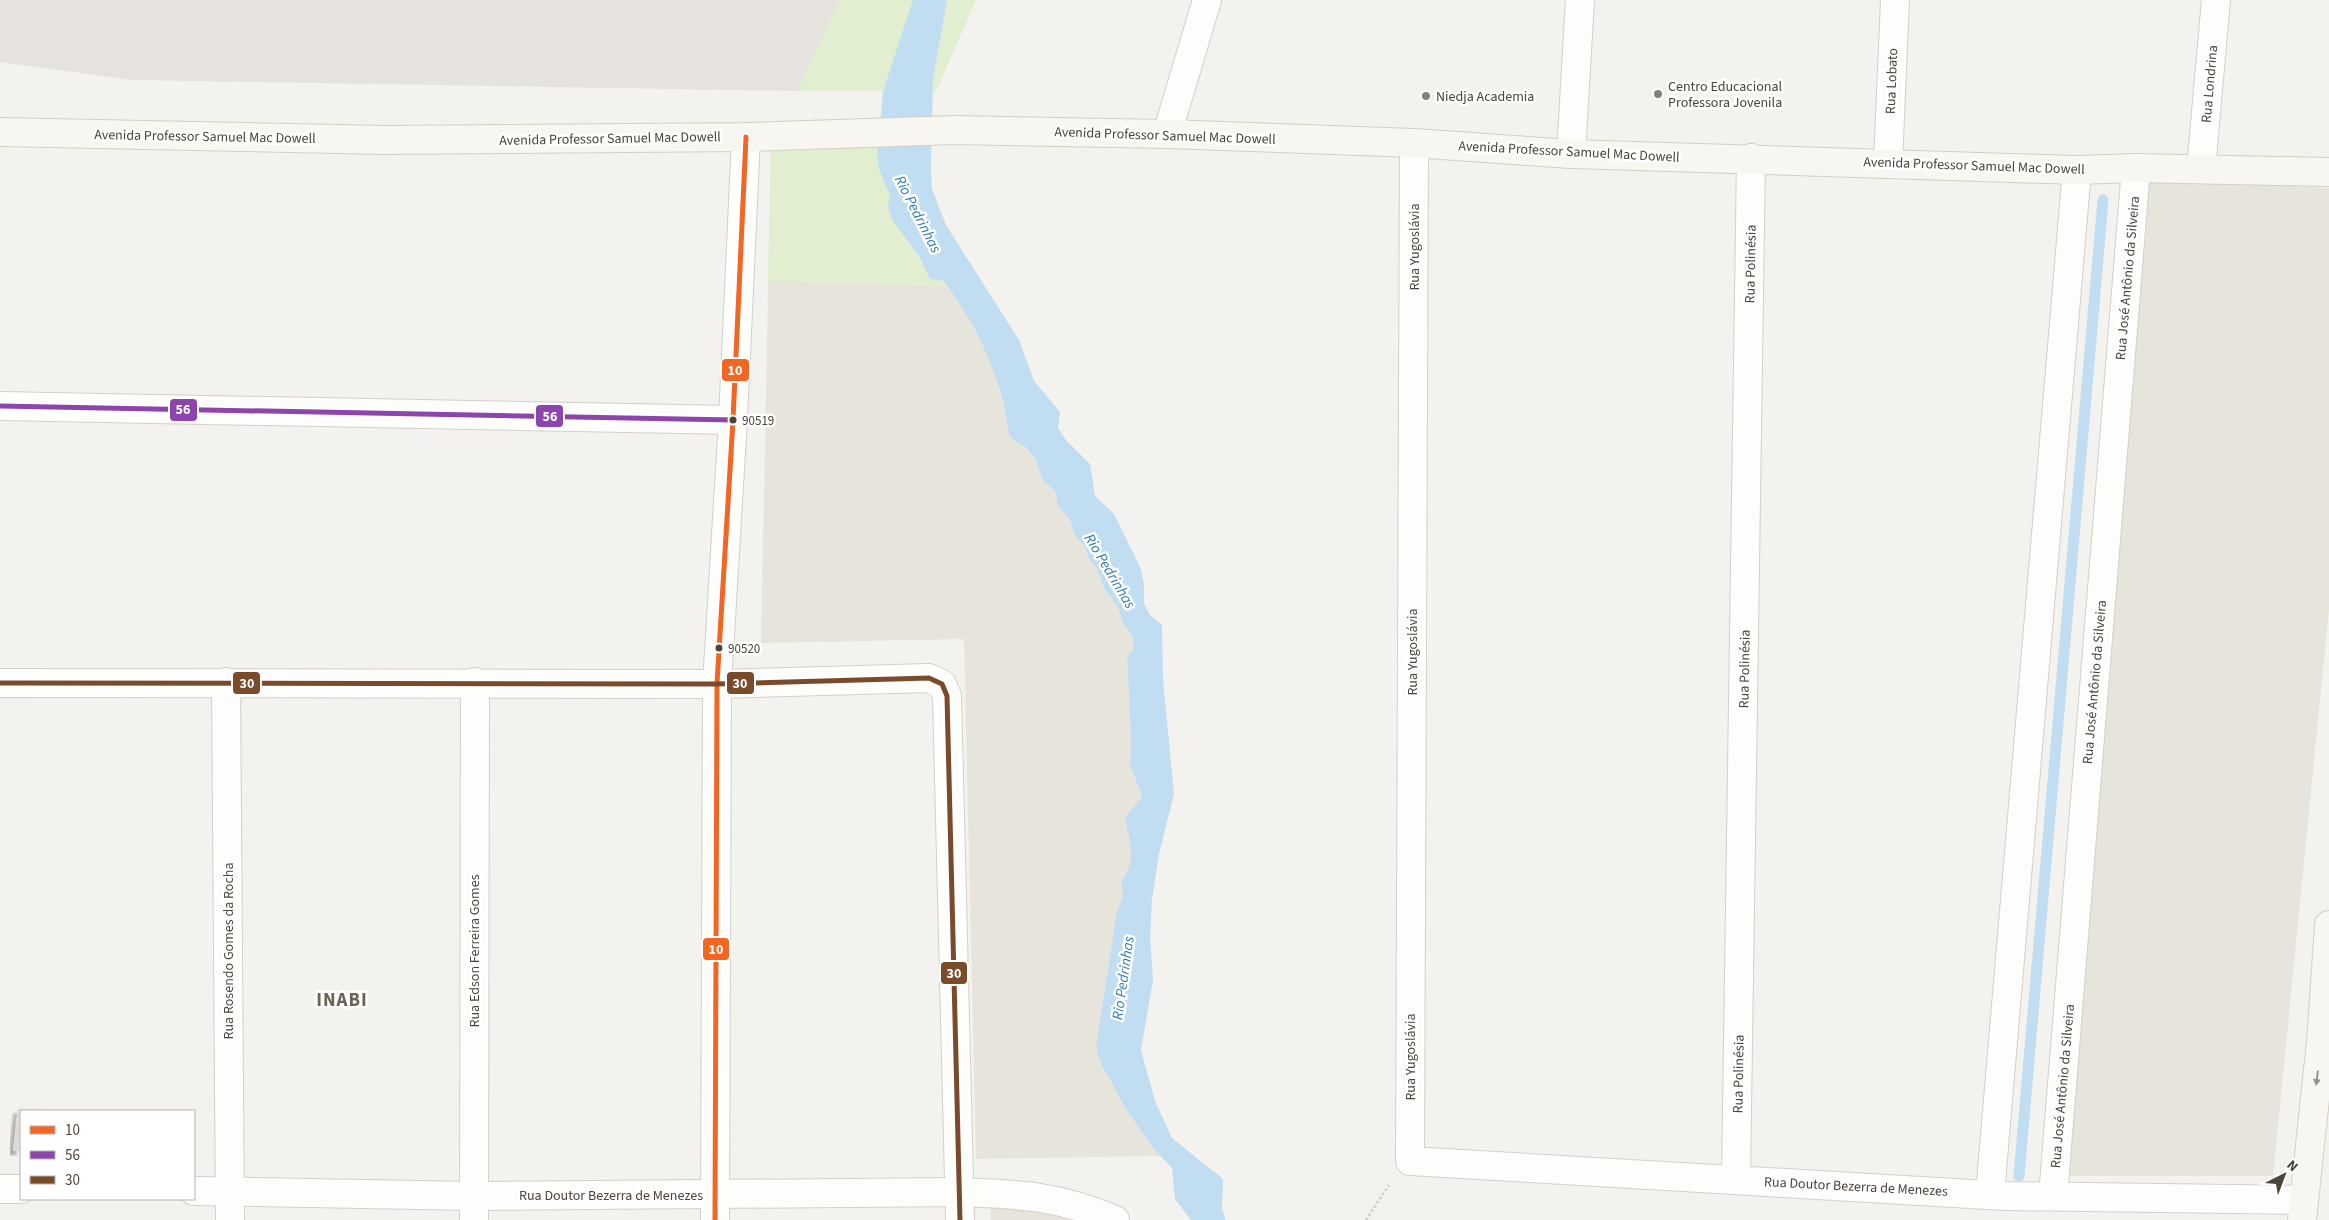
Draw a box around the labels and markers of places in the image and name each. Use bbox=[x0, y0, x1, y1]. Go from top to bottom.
place label: Centro Educacional Professora Jovenila bbox=[1668, 77, 1782, 113]
place label: Niedja Academia bbox=[1436, 87, 1534, 107]
marker: Centro Educacional Professora Jovenila bbox=[1652, 88, 1664, 100]
marker: Niedja Academia bbox=[1420, 90, 1432, 102]
place label: 90519 bbox=[742, 412, 774, 430]
marker: 90519 bbox=[728, 415, 738, 425]
place label: 90520 bbox=[728, 640, 760, 658]
marker: 90520 bbox=[714, 643, 724, 653]

